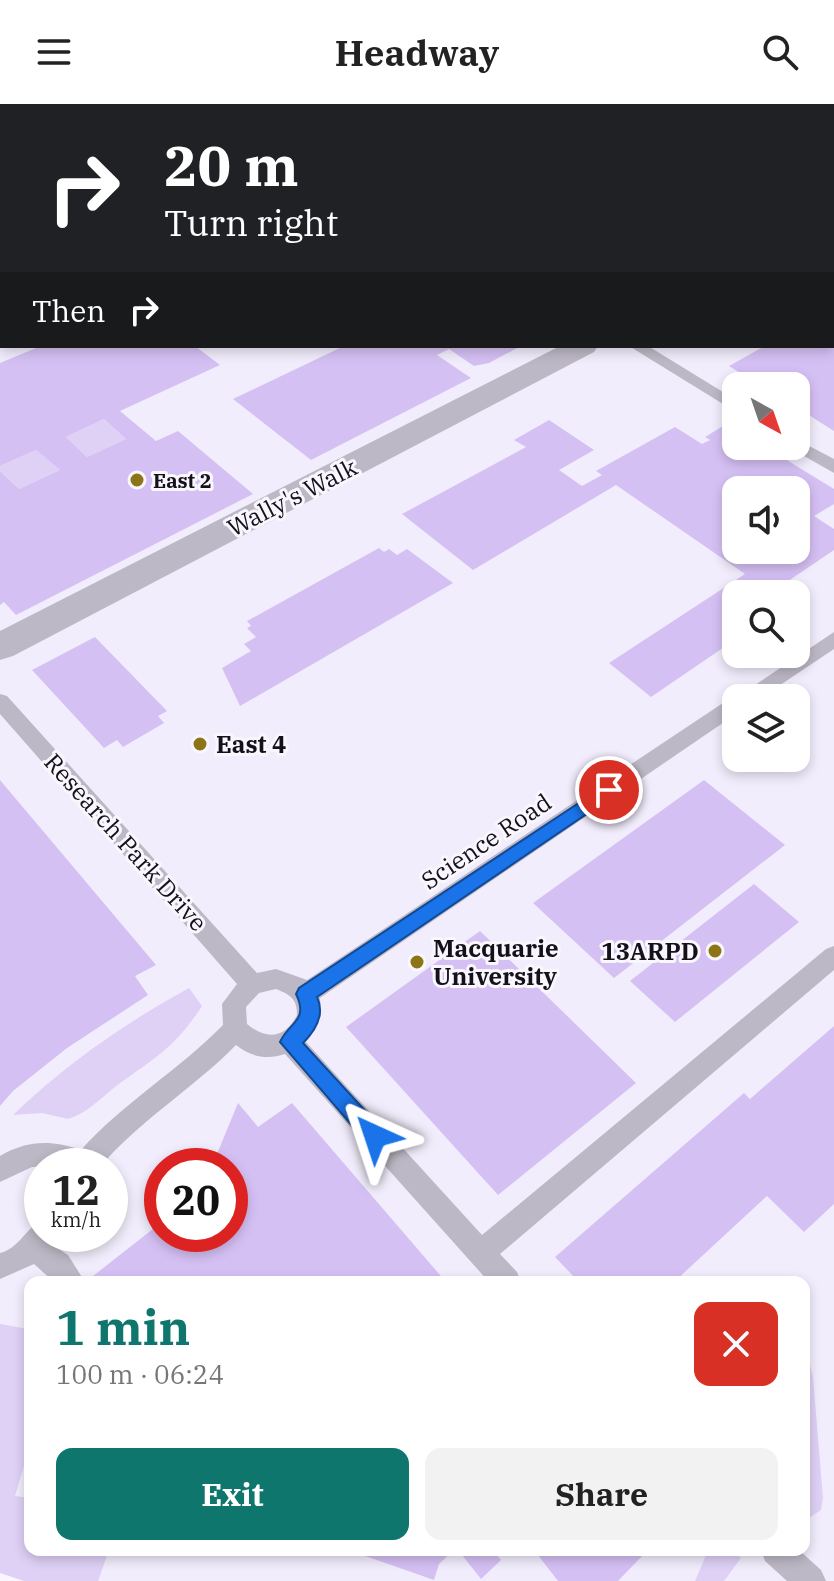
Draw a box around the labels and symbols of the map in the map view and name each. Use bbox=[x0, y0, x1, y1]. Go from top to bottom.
north arrow bbox=[722, 372, 810, 460]
street label: Wally's Walk bbox=[222, 451, 362, 543]
place label: East 2 bbox=[153, 467, 212, 494]
marker: East 2 bbox=[128, 471, 146, 489]
place label: East 4 bbox=[216, 728, 286, 760]
marker: East 4 bbox=[191, 735, 209, 753]
street label: Research Park Drive bbox=[38, 746, 214, 938]
pin bbox=[575, 756, 643, 824]
street label: Science Road bbox=[415, 786, 557, 896]
place label: Macquarie University bbox=[433, 932, 559, 992]
place label: 13ARPD bbox=[601, 935, 699, 967]
marker: 13ARPD bbox=[706, 942, 724, 960]
marker: Macquarie University bbox=[408, 953, 426, 971]
position arrow bbox=[333, 1094, 417, 1178]
speed limit sign: 20 bbox=[144, 1148, 248, 1252]

